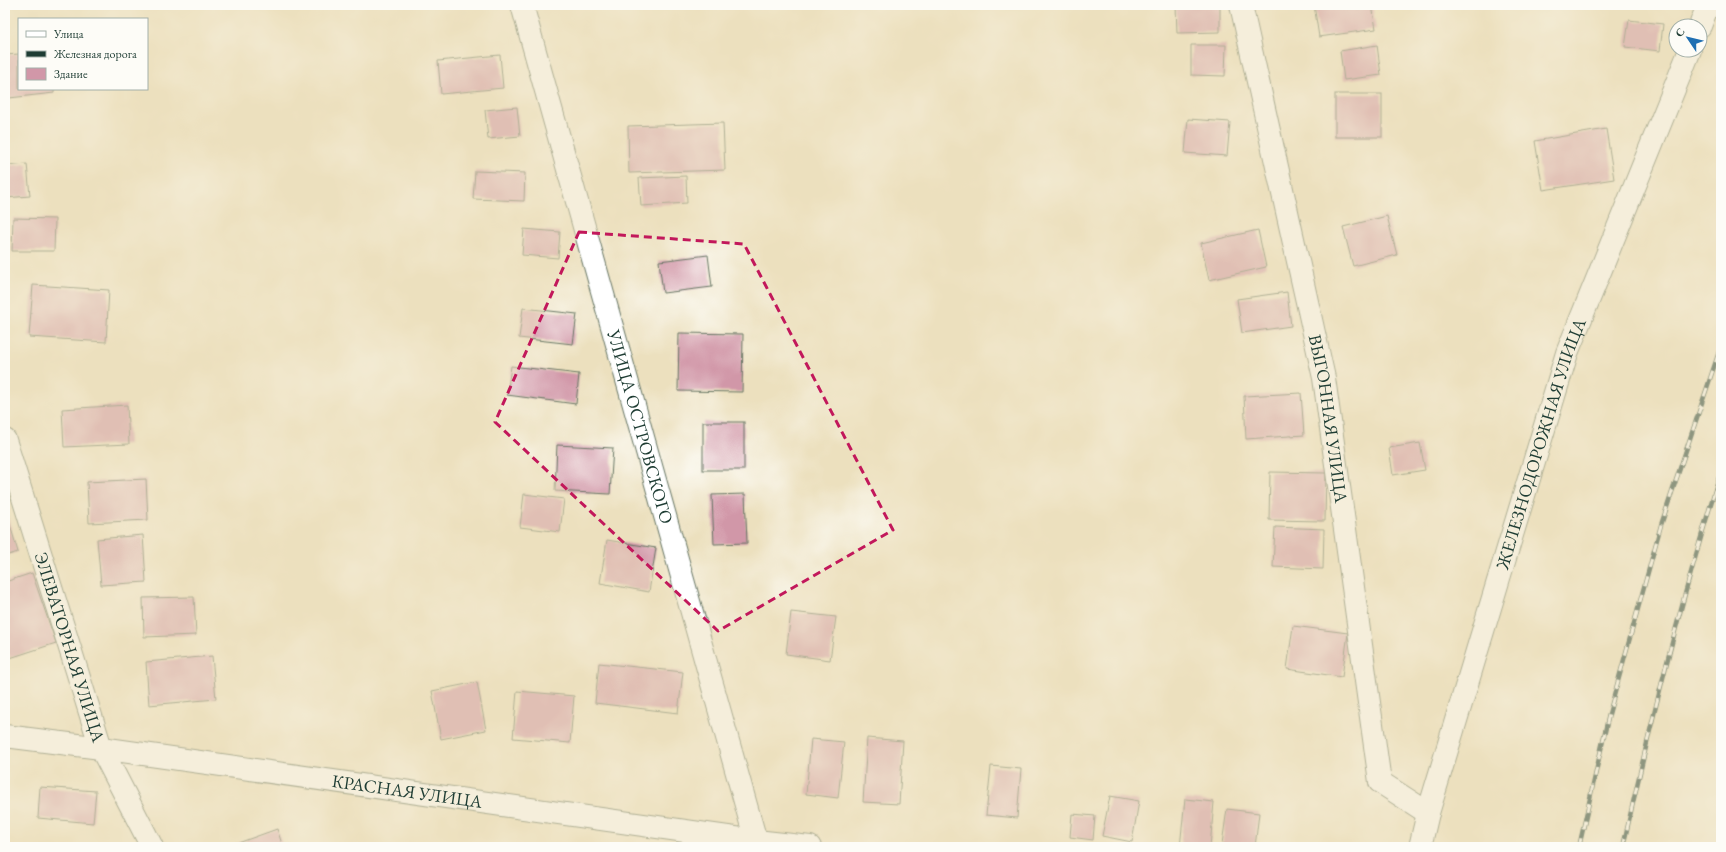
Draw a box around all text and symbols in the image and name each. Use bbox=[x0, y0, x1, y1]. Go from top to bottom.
legend bbox=[18, 18, 148, 90]
north arrow bbox=[1668, 18, 1708, 58]
text: С bbox=[1672, 25, 1688, 39]
text: Улица bbox=[53, 26, 84, 42]
text: Железная дорога bbox=[53, 46, 137, 62]
text: Здание bbox=[54, 66, 88, 82]
street label: ЖЕЛЕЗНОДОРОЖНАЯ УЛИЦА bbox=[1490, 314, 1591, 573]
street label: УЛИЦА ОСТРОВСКОГО bbox=[602, 326, 679, 526]
street label: ВЫГОННАЯ УЛИЦА bbox=[1304, 332, 1353, 505]
street label: ЭЛЕВАТОРНАЯ УЛИЦА bbox=[30, 549, 111, 745]
street label: КРАСНАЯ УЛИЦА bbox=[331, 769, 484, 813]

